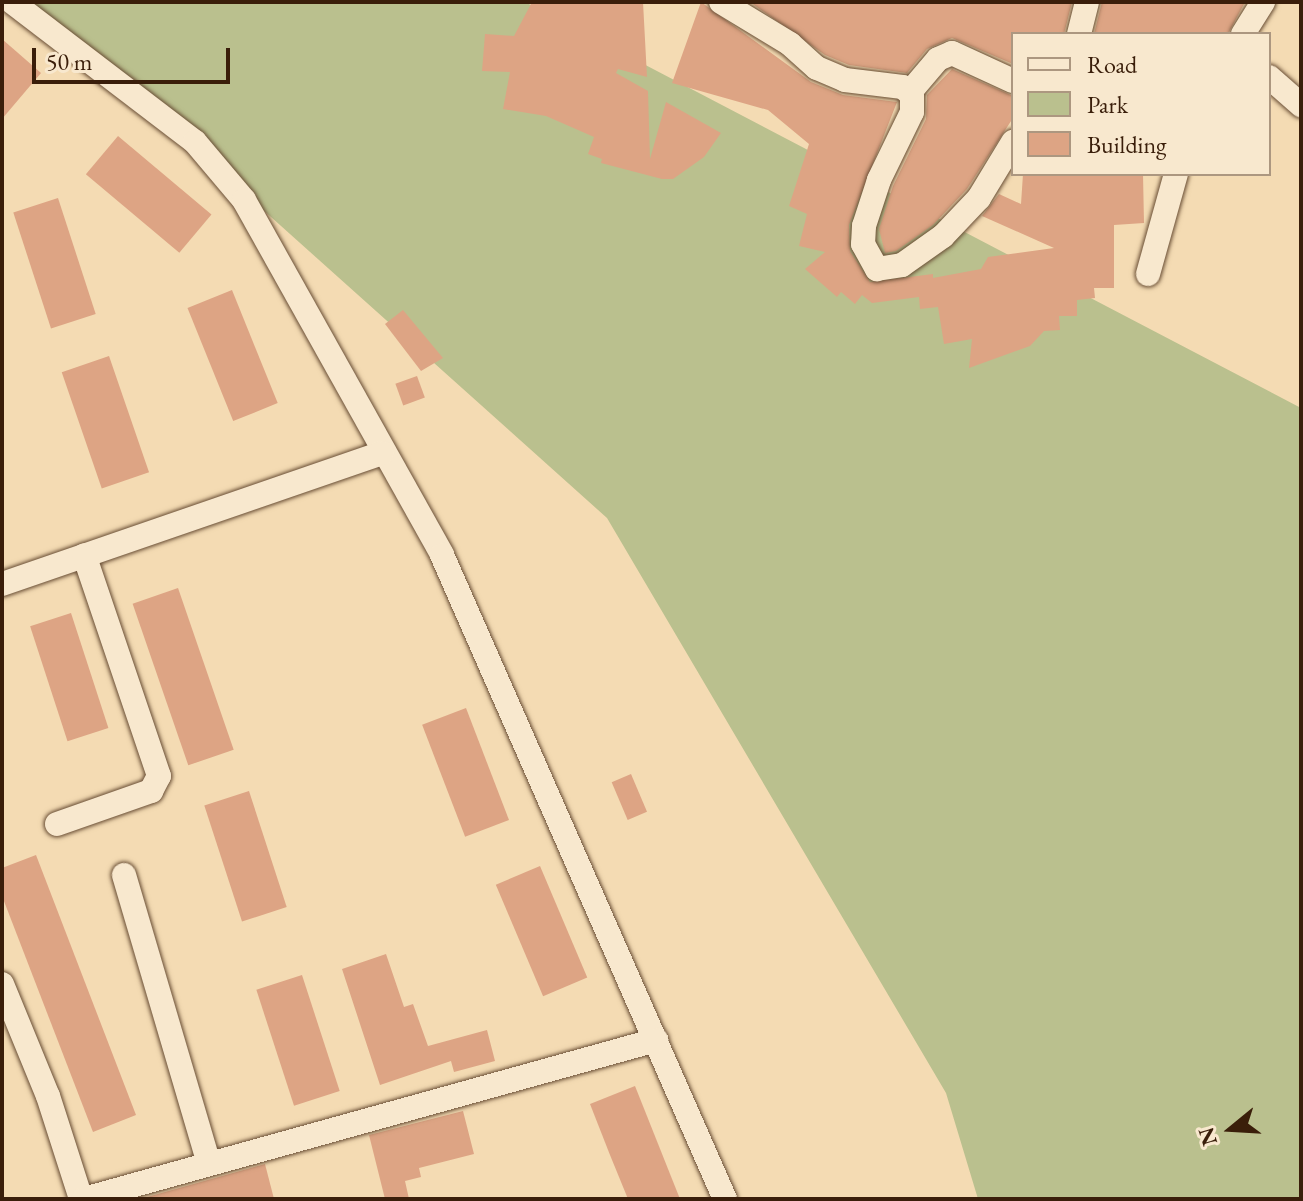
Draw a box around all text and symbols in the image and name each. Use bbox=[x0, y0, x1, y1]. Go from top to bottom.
scale bar bbox=[36, 32, 234, 82]
legend bbox=[1011, 32, 1271, 176]
text: 50 m bbox=[46, 46, 93, 77]
text: Road bbox=[1087, 49, 1137, 80]
text: Park bbox=[1087, 89, 1128, 120]
text: Building bbox=[1087, 129, 1167, 160]
north arrow bbox=[1191, 1089, 1271, 1169]
text: N bbox=[1191, 1124, 1224, 1150]

